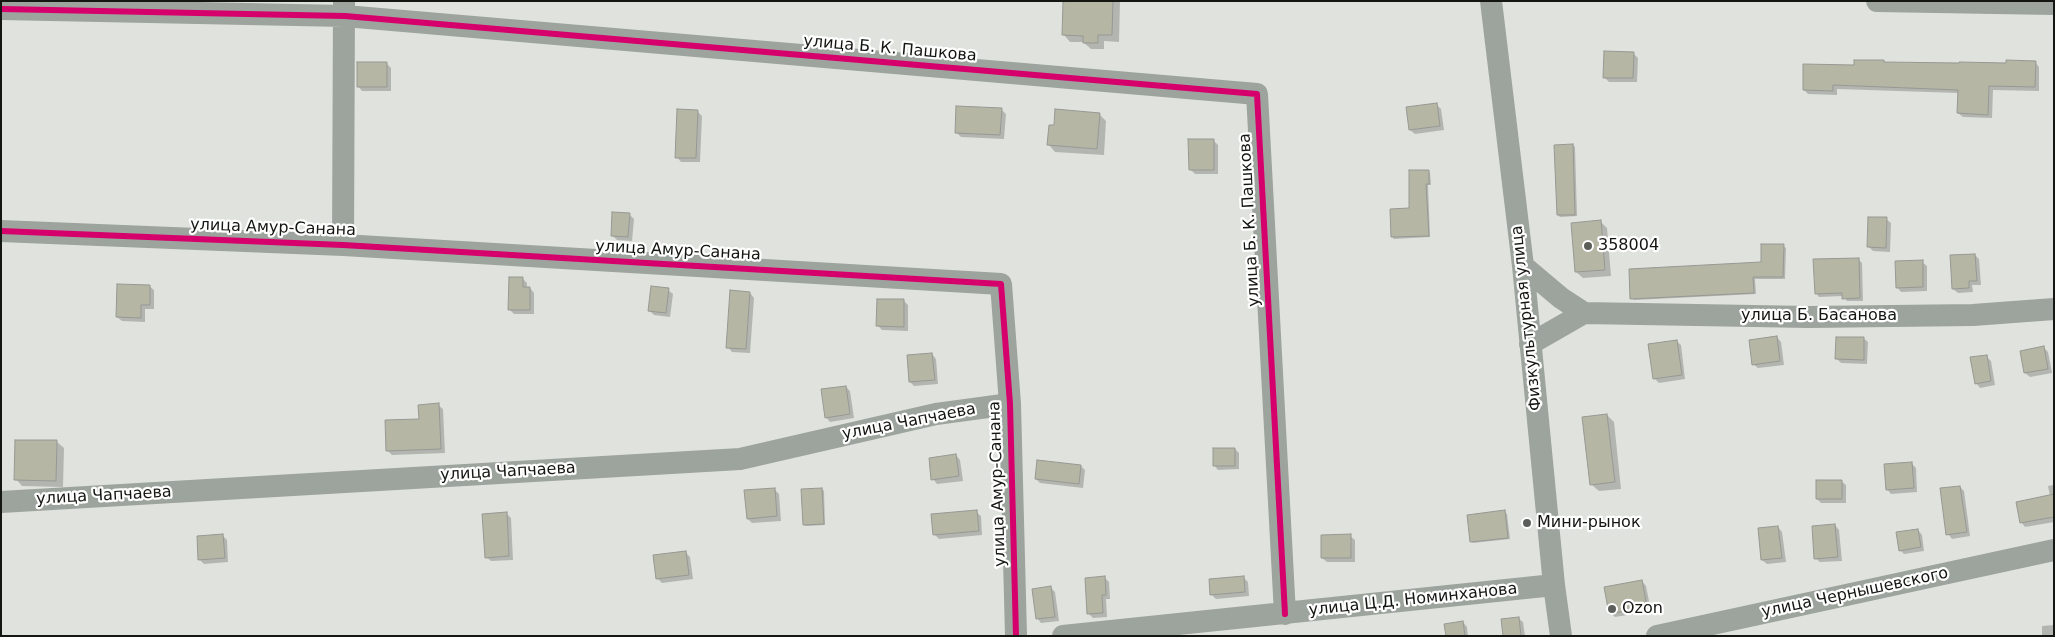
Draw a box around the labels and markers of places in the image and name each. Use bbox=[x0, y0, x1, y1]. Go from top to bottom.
place label: 358004 bbox=[1598, 236, 1659, 256]
marker: 358004 bbox=[1582, 240, 1594, 252]
place label: Мини-рынок bbox=[1537, 513, 1641, 533]
marker: Мини-рынок bbox=[1521, 517, 1533, 529]
place label: Ozon bbox=[1622, 599, 1663, 619]
marker: Ozon bbox=[1606, 603, 1618, 615]

